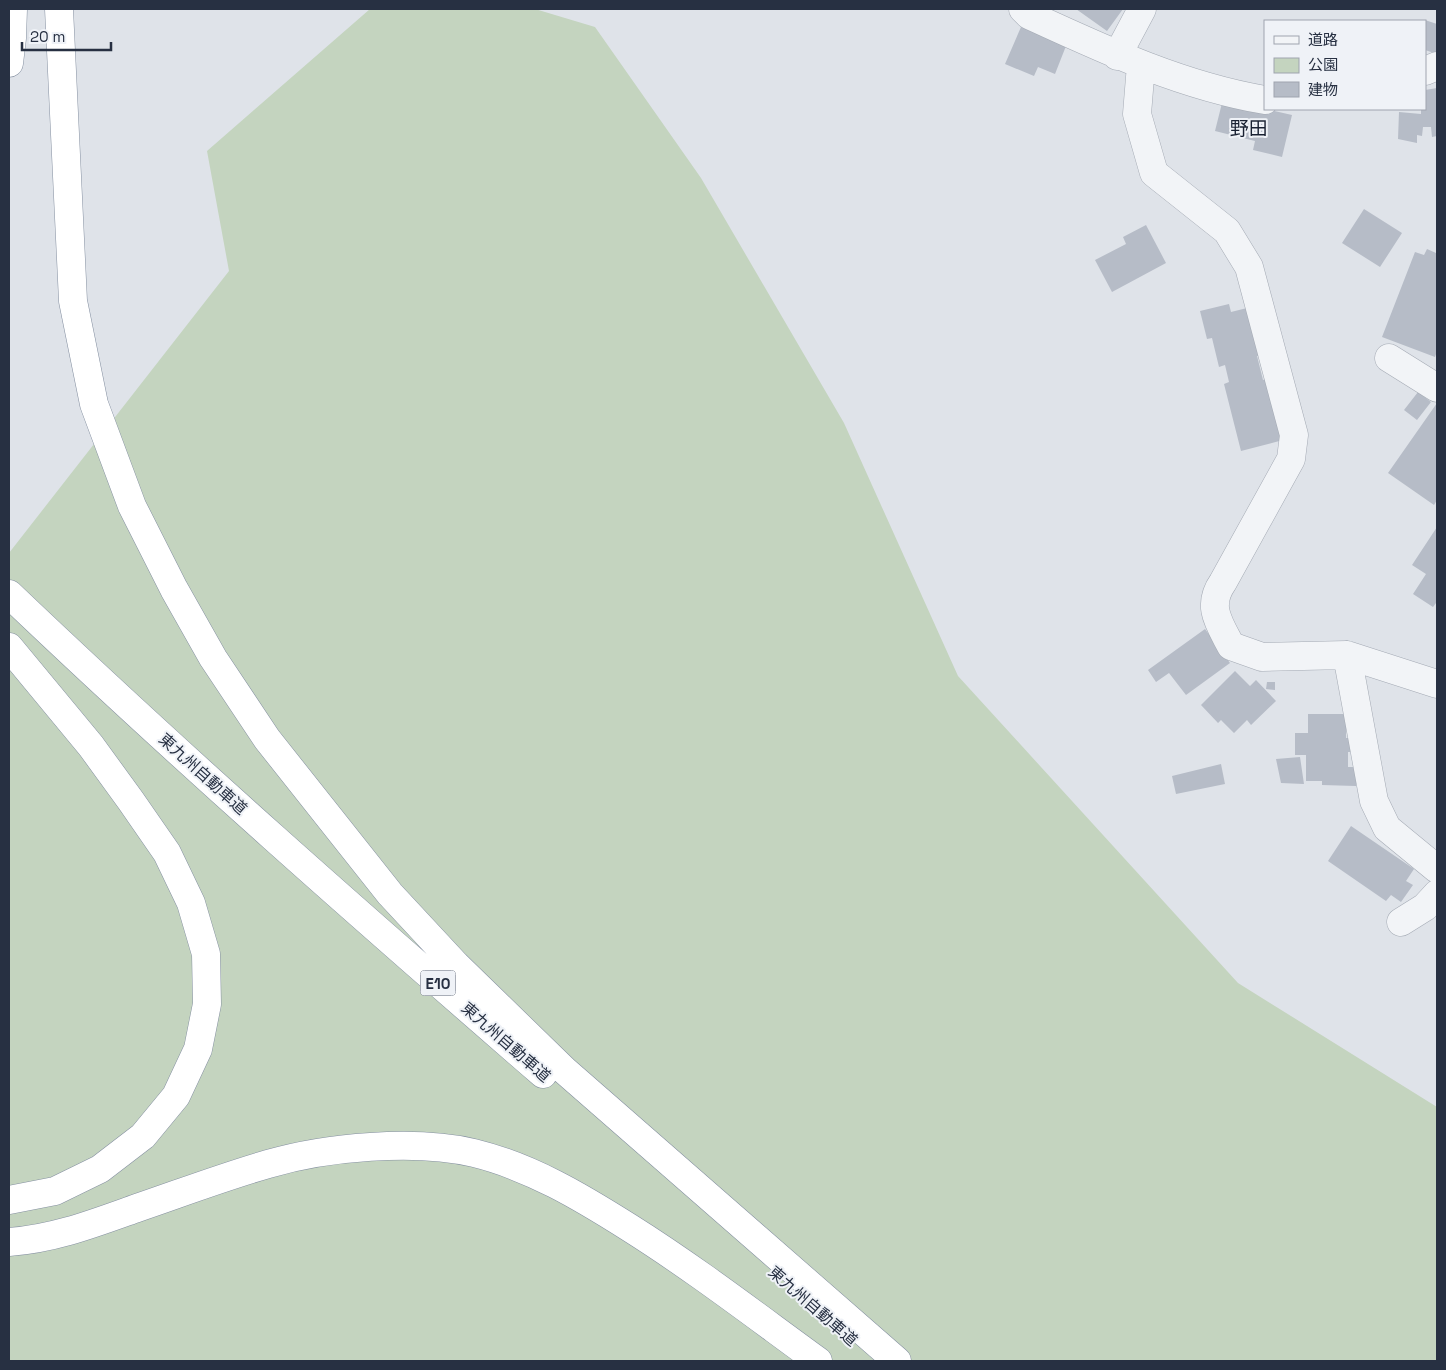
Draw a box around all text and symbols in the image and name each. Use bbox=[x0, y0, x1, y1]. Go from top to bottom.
scale bar bbox=[22, 20, 111, 52]
legend bbox=[1264, 20, 1426, 110]
text: 20 m bbox=[30, 27, 65, 46]
text: 道路 bbox=[1308, 30, 1338, 49]
text: 公園 bbox=[1308, 55, 1338, 74]
text: 建物 bbox=[1308, 80, 1338, 99]
district label: 野田 bbox=[1230, 116, 1268, 141]
street label: 東九州自動車道 bbox=[154, 729, 252, 819]
road number: E10 bbox=[420, 970, 456, 996]
street label: 東九州自動車道 bbox=[457, 997, 555, 1087]
street label: 東九州自動車道 bbox=[764, 1261, 862, 1351]

